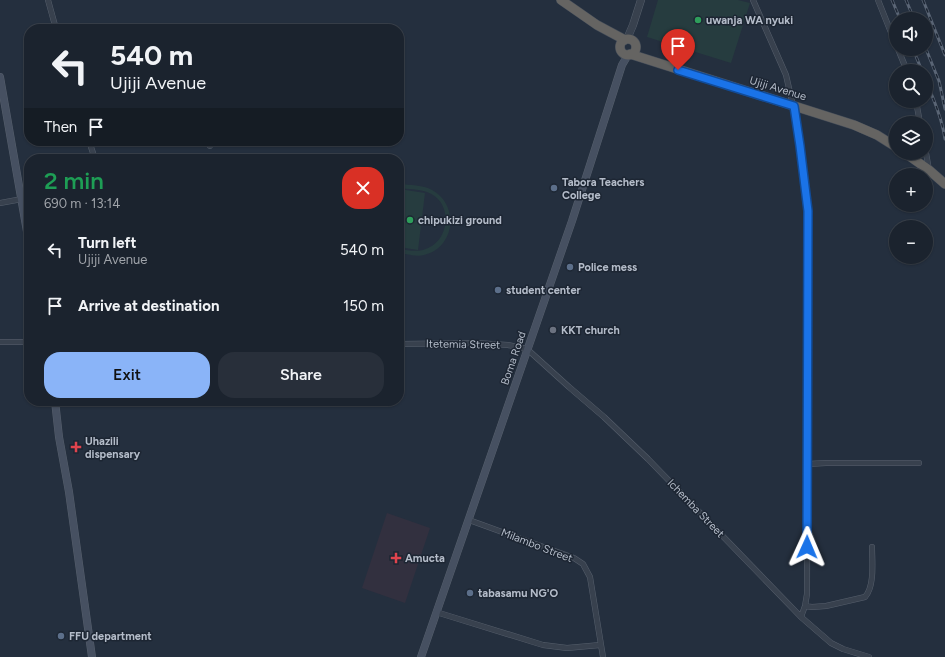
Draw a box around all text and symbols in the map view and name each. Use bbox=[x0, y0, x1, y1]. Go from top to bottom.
map controls bbox=[889, 12, 933, 264]
button: sound bbox=[889, 12, 933, 56]
place label: uwanja WA nyuki bbox=[706, 14, 793, 27]
marker: uwanja WA nyuki bbox=[693, 15, 703, 25]
pin bbox=[661, 29, 695, 70]
icon: arrive bbox=[667, 35, 689, 57]
text: 540 m bbox=[110, 38, 193, 72]
icon: left bbox=[44, 40, 96, 92]
button: search bbox=[889, 64, 933, 108]
text: Ujiji Avenue bbox=[110, 72, 206, 94]
street label: Ujiji Avenue bbox=[748, 74, 808, 103]
icon: arrive bbox=[85, 116, 107, 138]
button: layers bbox=[889, 116, 933, 160]
text: Then bbox=[44, 118, 77, 136]
text: 2 min bbox=[44, 166, 104, 195]
button: close bbox=[342, 167, 384, 209]
button: + bbox=[889, 168, 933, 212]
place label: Tabora Teachers College bbox=[562, 176, 644, 202]
marker: Tabora Teachers College bbox=[549, 183, 559, 193]
text: 690 m · 13:14 bbox=[44, 196, 120, 211]
place label: chipukizi ground bbox=[418, 214, 502, 227]
marker: chipukizi ground bbox=[405, 215, 415, 225]
button: − bbox=[889, 220, 933, 264]
text: Turn left bbox=[78, 234, 136, 252]
icon: left bbox=[44, 239, 66, 261]
text: 540 m bbox=[340, 241, 384, 259]
text: Ujiji Avenue bbox=[78, 252, 147, 267]
place label: Police mess bbox=[578, 261, 637, 274]
marker: Police mess bbox=[565, 262, 575, 272]
place label: student center bbox=[506, 284, 581, 297]
marker: student center bbox=[493, 285, 503, 295]
icon: arrive bbox=[44, 295, 66, 317]
text: Arrive at destination bbox=[78, 297, 219, 315]
text: 150 m bbox=[343, 297, 384, 315]
place label: KKT church bbox=[561, 324, 620, 337]
marker: KKT church bbox=[548, 325, 558, 335]
street label: Boma Road bbox=[498, 330, 529, 387]
street label: Itetemia Street bbox=[426, 337, 500, 352]
button: Exit bbox=[44, 352, 210, 398]
button: Share bbox=[218, 352, 384, 398]
place label: Uhazili dispensary bbox=[85, 435, 141, 461]
marker: Uhazili dispensary bbox=[70, 441, 82, 453]
street label: Ichemba Street bbox=[665, 476, 727, 540]
street label: Milambo Street bbox=[499, 526, 574, 565]
position arrow bbox=[786, 526, 828, 568]
marker: Amucta bbox=[390, 552, 402, 564]
place label: Amucta bbox=[405, 552, 445, 565]
place label: tabasamu NG'O bbox=[478, 587, 558, 600]
marker: tabasamu NG'O bbox=[465, 588, 475, 598]
place label: FFU department bbox=[69, 630, 152, 643]
marker: FFU department bbox=[56, 631, 66, 641]

